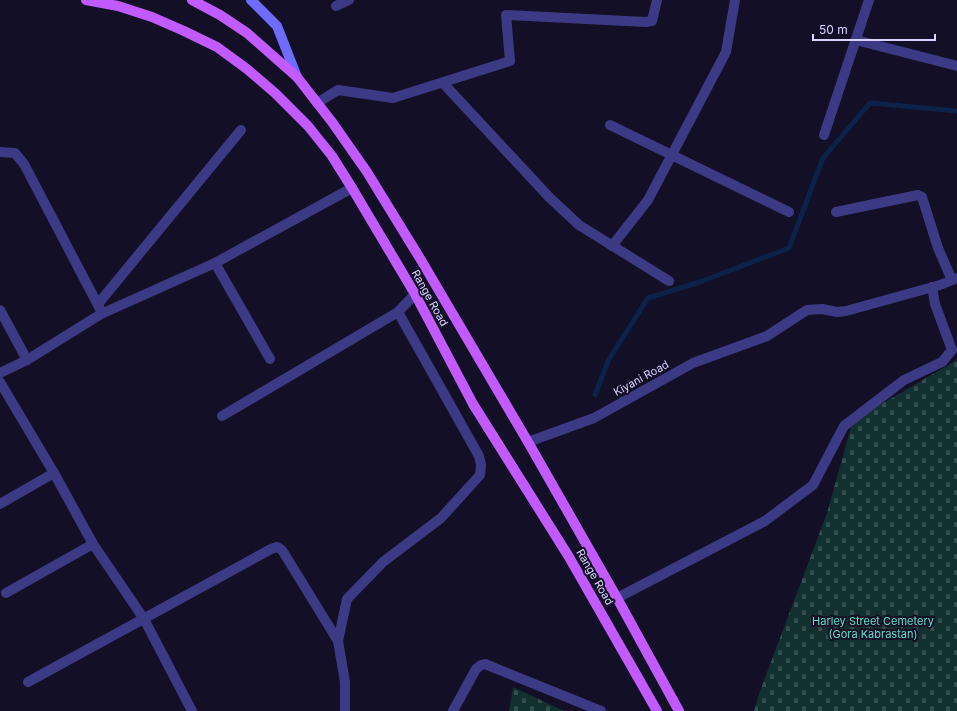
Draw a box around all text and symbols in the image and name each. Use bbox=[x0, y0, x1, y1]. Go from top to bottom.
scale bar bbox=[813, 16, 935, 42]
text: 50 m bbox=[819, 22, 848, 37]
street label: Range Road bbox=[409, 267, 451, 329]
street label: Kiyani Road bbox=[611, 357, 671, 399]
street label: Range Road bbox=[573, 546, 617, 608]
park label: Harley Street Cemetery (Gora Kabrastan) bbox=[812, 614, 934, 641]

